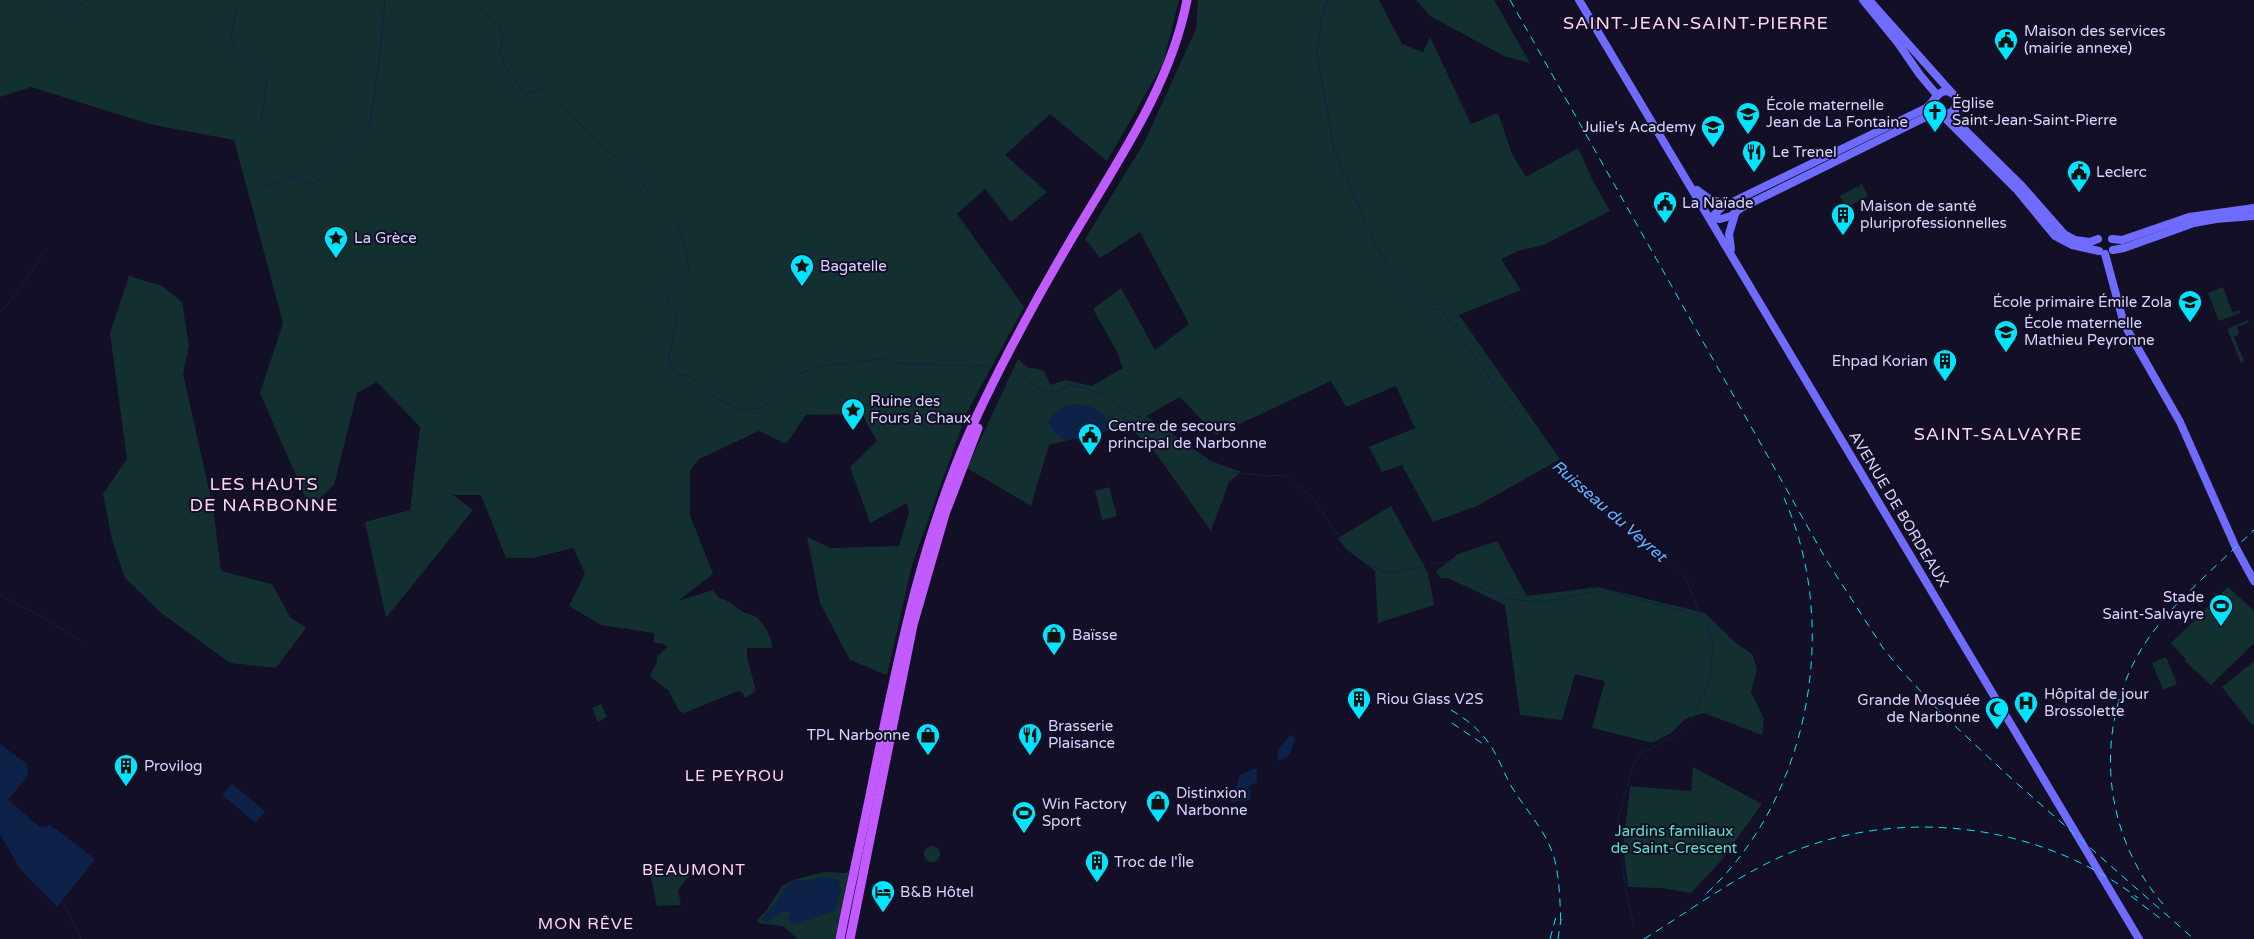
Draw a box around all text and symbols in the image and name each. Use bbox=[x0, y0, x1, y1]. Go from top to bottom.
district label: SAINT-JEAN-SAINT-PIERRE bbox=[1563, 12, 1829, 34]
place label: Maison des services (mairie annexe) bbox=[2024, 22, 2166, 57]
public building icon: Maison des services (mairie annexe) bbox=[1993, 27, 2019, 61]
place label: Église Saint-Jean-Saint-Pierre bbox=[1952, 94, 2117, 129]
place label: École maternelle Jean de La Fontaine bbox=[1766, 96, 1908, 131]
church icon: Église Saint-Jean-Saint-Pierre bbox=[1922, 99, 1948, 133]
school or university icon: École maternelle Jean de La Fontaine bbox=[1735, 101, 1761, 135]
school or university icon: Julie's Academy bbox=[1700, 114, 1726, 148]
place label: Julie's Academy bbox=[1582, 118, 1696, 136]
restaurant icon: Le Trenel bbox=[1741, 139, 1767, 173]
place label: Le Trenel bbox=[1772, 143, 1837, 161]
public building icon: Leclerc bbox=[2066, 159, 2092, 193]
place label: Leclerc bbox=[2096, 163, 2147, 181]
public building icon: La Naïade bbox=[1652, 190, 1678, 224]
place label: La Naïade bbox=[1682, 194, 1754, 212]
place label: Maison de santé pluriprofessionnelles bbox=[1860, 197, 2007, 232]
building icon: Maison de santé pluriprofessionnelles bbox=[1830, 202, 1856, 236]
place icon: La Grèce bbox=[323, 225, 349, 259]
place label: La Grèce bbox=[354, 229, 417, 247]
place icon: Bagatelle bbox=[789, 253, 815, 287]
place label: Bagatelle bbox=[820, 257, 887, 275]
school or university icon: École primaire Émile Zola bbox=[2177, 289, 2203, 323]
place label: École primaire Émile Zola bbox=[1993, 293, 2172, 311]
place label: École maternelle Mathieu Peyronne bbox=[2024, 314, 2155, 349]
school or university icon: École maternelle Mathieu Peyronne bbox=[1993, 319, 2019, 353]
building icon: Ehpad Korian bbox=[1932, 348, 1958, 382]
place label: Ehpad Korian bbox=[1832, 352, 1928, 370]
place label: Ruine des Fours à Chaux bbox=[870, 392, 971, 427]
place icon: Ruine des Fours à Chaux bbox=[840, 397, 866, 431]
place label: Centre de secours principal de Narbonne bbox=[1108, 417, 1267, 452]
public building icon: Centre de secours principal de Narbonne bbox=[1077, 422, 1103, 456]
district label: SAINT-SALVAYRE bbox=[1914, 423, 2082, 445]
street label: AVENUE DE BORDEAUX bbox=[1845, 428, 1953, 590]
water label: Ruisseau du Veyret bbox=[1548, 456, 1672, 567]
district label: LES HAUTS DE NARBONNE bbox=[190, 473, 338, 516]
place label: Stade Saint-Salvayre bbox=[2102, 588, 2204, 623]
sports icon: Stade Saint-Salvayre bbox=[2208, 593, 2234, 627]
shop icon: Baïsse bbox=[1041, 622, 1067, 656]
place label: Baïsse bbox=[1072, 626, 1117, 644]
place label: Hôpital de jour Brossolette bbox=[2044, 685, 2149, 720]
building icon: Riou Glass V2S bbox=[1346, 686, 1372, 720]
place label: Riou Glass V2S bbox=[1376, 690, 1483, 708]
hospital icon: Hôpital de jour Brossolette bbox=[2013, 690, 2039, 724]
place label: Grande Mosquée de Narbonne bbox=[1857, 691, 1980, 726]
mosque icon: Grande Mosquée de Narbonne bbox=[1984, 696, 2010, 730]
place label: Brasserie Plaisance bbox=[1048, 717, 1115, 752]
shop icon: TPL Narbonne bbox=[915, 722, 941, 756]
restaurant icon: Brasserie Plaisance bbox=[1017, 722, 1043, 756]
place label: TPL Narbonne bbox=[807, 726, 910, 744]
building icon: Provilog bbox=[113, 753, 139, 787]
place label: Provilog bbox=[144, 757, 203, 775]
district label: LE PEYROU bbox=[685, 766, 785, 786]
place label: Distinxion Narbonne bbox=[1176, 784, 1248, 819]
shop icon: Distinxion Narbonne bbox=[1145, 789, 1171, 823]
place label: Win Factory Sport bbox=[1042, 795, 1127, 830]
sports icon: Win Factory Sport bbox=[1011, 800, 1037, 834]
park label: Jardins familiaux de Saint-Crescent bbox=[1611, 822, 1738, 857]
building icon: Troc de l'Île bbox=[1084, 849, 1110, 883]
place label: Troc de l'Île bbox=[1114, 853, 1194, 871]
district label: BEAUMONT bbox=[642, 860, 746, 880]
hotel icon: B&B Hôtel bbox=[870, 879, 896, 913]
place label: B&B Hôtel bbox=[900, 883, 974, 901]
district label: MON RÊVE bbox=[538, 914, 634, 934]

